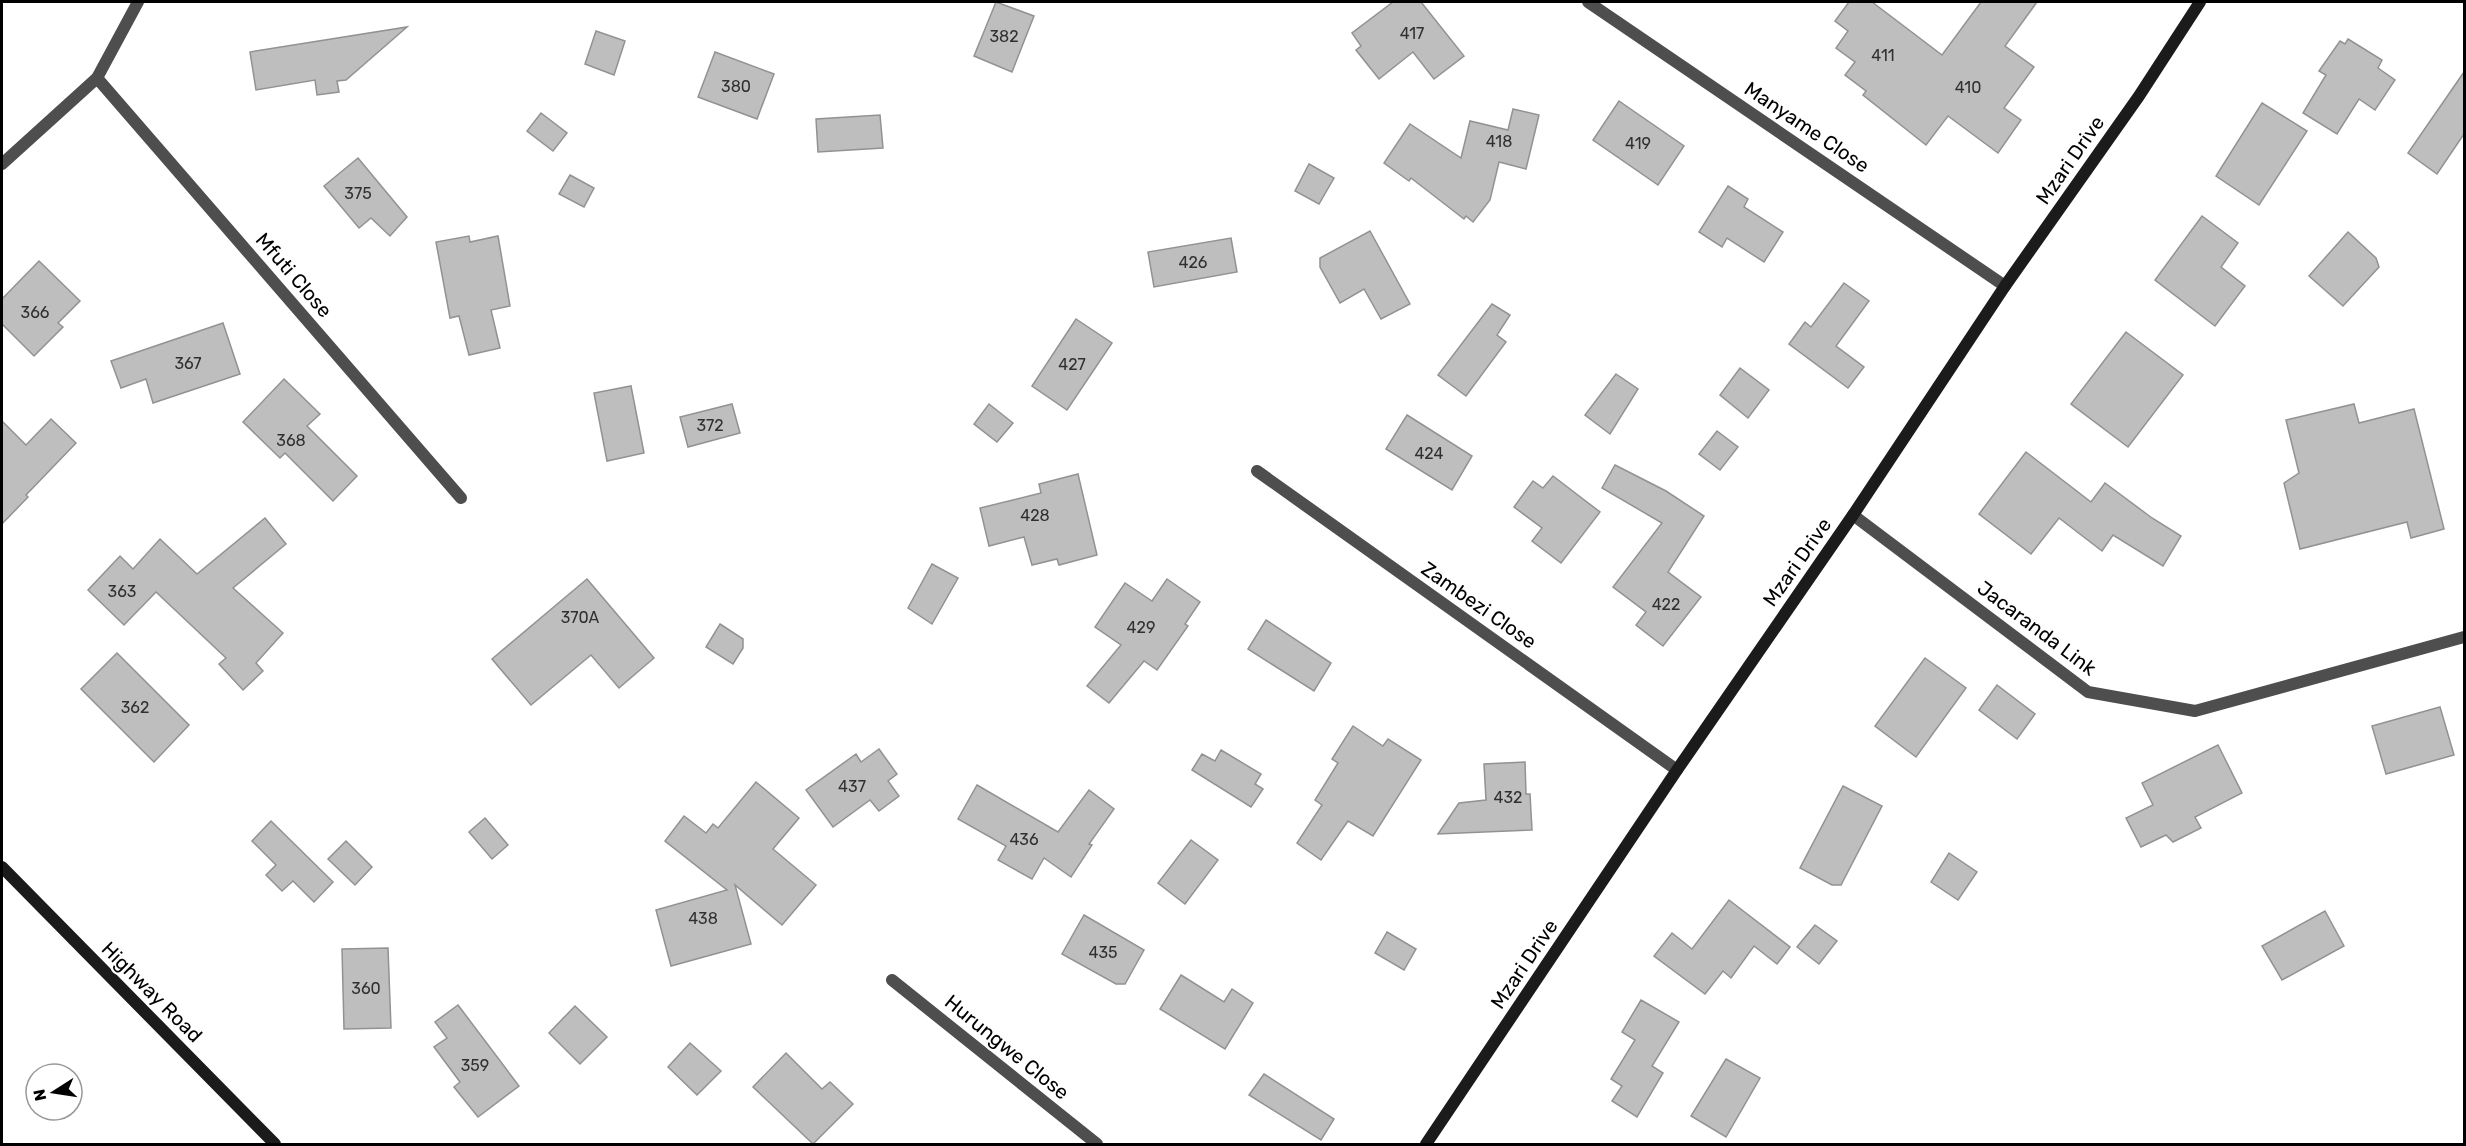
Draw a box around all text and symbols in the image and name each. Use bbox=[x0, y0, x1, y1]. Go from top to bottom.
house number: 417 bbox=[1400, 24, 1424, 43]
house number: 382 bbox=[989, 27, 1019, 46]
house number: 411 bbox=[1871, 46, 1895, 65]
street label: Manyame Close bbox=[1740, 76, 1874, 178]
house number: 380 bbox=[721, 77, 751, 96]
house number: 410 bbox=[1955, 78, 1981, 97]
street label: Mzari Drive bbox=[2031, 111, 2109, 209]
house number: 418 bbox=[1486, 132, 1512, 151]
house number: 419 bbox=[1625, 134, 1651, 153]
house number: 375 bbox=[344, 184, 372, 203]
street label: Mfuti Close bbox=[251, 228, 337, 322]
house number: 426 bbox=[1179, 253, 1208, 272]
house number: 366 bbox=[21, 303, 50, 322]
house number: 367 bbox=[175, 354, 201, 373]
house number: 427 bbox=[1058, 355, 1086, 374]
house number: 372 bbox=[696, 416, 724, 435]
house number: 368 bbox=[276, 431, 306, 450]
house number: 424 bbox=[1414, 444, 1444, 463]
house number: 428 bbox=[1020, 506, 1050, 525]
street label: Mzari Drive bbox=[1758, 513, 1836, 611]
street label: Zambezi Close bbox=[1417, 556, 1541, 654]
street label: Jacaranda Link bbox=[1973, 575, 2102, 681]
house number: 363 bbox=[108, 582, 136, 601]
house number: 422 bbox=[1652, 595, 1680, 614]
house number: 370A bbox=[561, 608, 600, 627]
house number: 429 bbox=[1127, 618, 1155, 637]
house number: 362 bbox=[121, 698, 149, 717]
house number: 437 bbox=[838, 777, 866, 796]
house number: 432 bbox=[1494, 788, 1522, 807]
house number: 436 bbox=[1009, 830, 1039, 849]
house number: 438 bbox=[688, 909, 718, 928]
street label: Mzari Drive bbox=[1485, 915, 1563, 1013]
street label: Highway Road bbox=[97, 937, 207, 1047]
house number: 435 bbox=[1088, 943, 1118, 962]
house number: 360 bbox=[351, 979, 381, 998]
street label: Hurungwe Close bbox=[940, 990, 1074, 1104]
house number: 359 bbox=[461, 1056, 489, 1075]
north arrow bbox=[24, 1062, 84, 1122]
text: N bbox=[29, 1087, 50, 1103]

